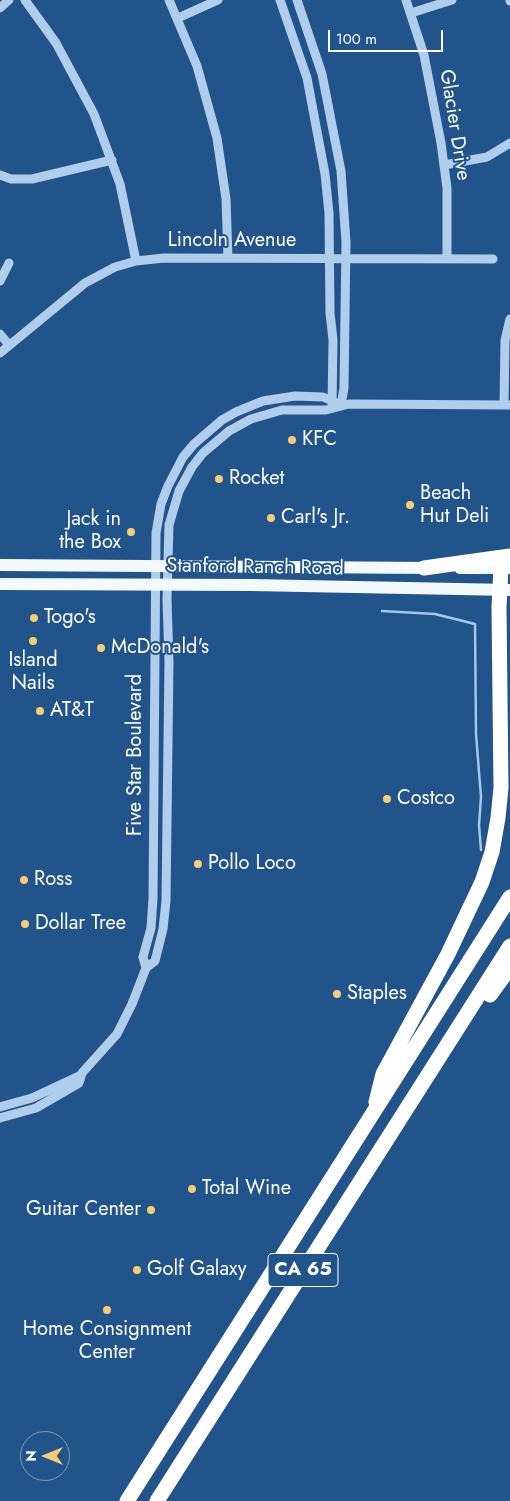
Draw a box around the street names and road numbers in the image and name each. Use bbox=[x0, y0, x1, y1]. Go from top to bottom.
street label: Glacier Drive bbox=[433, 68, 475, 182]
street label: Lincoln Avenue bbox=[168, 229, 296, 253]
street label: Stanford Ranch Road bbox=[166, 554, 344, 582]
street label: Five Star Boulevard bbox=[124, 674, 148, 836]
road number: CA 65 bbox=[268, 1254, 338, 1286]

